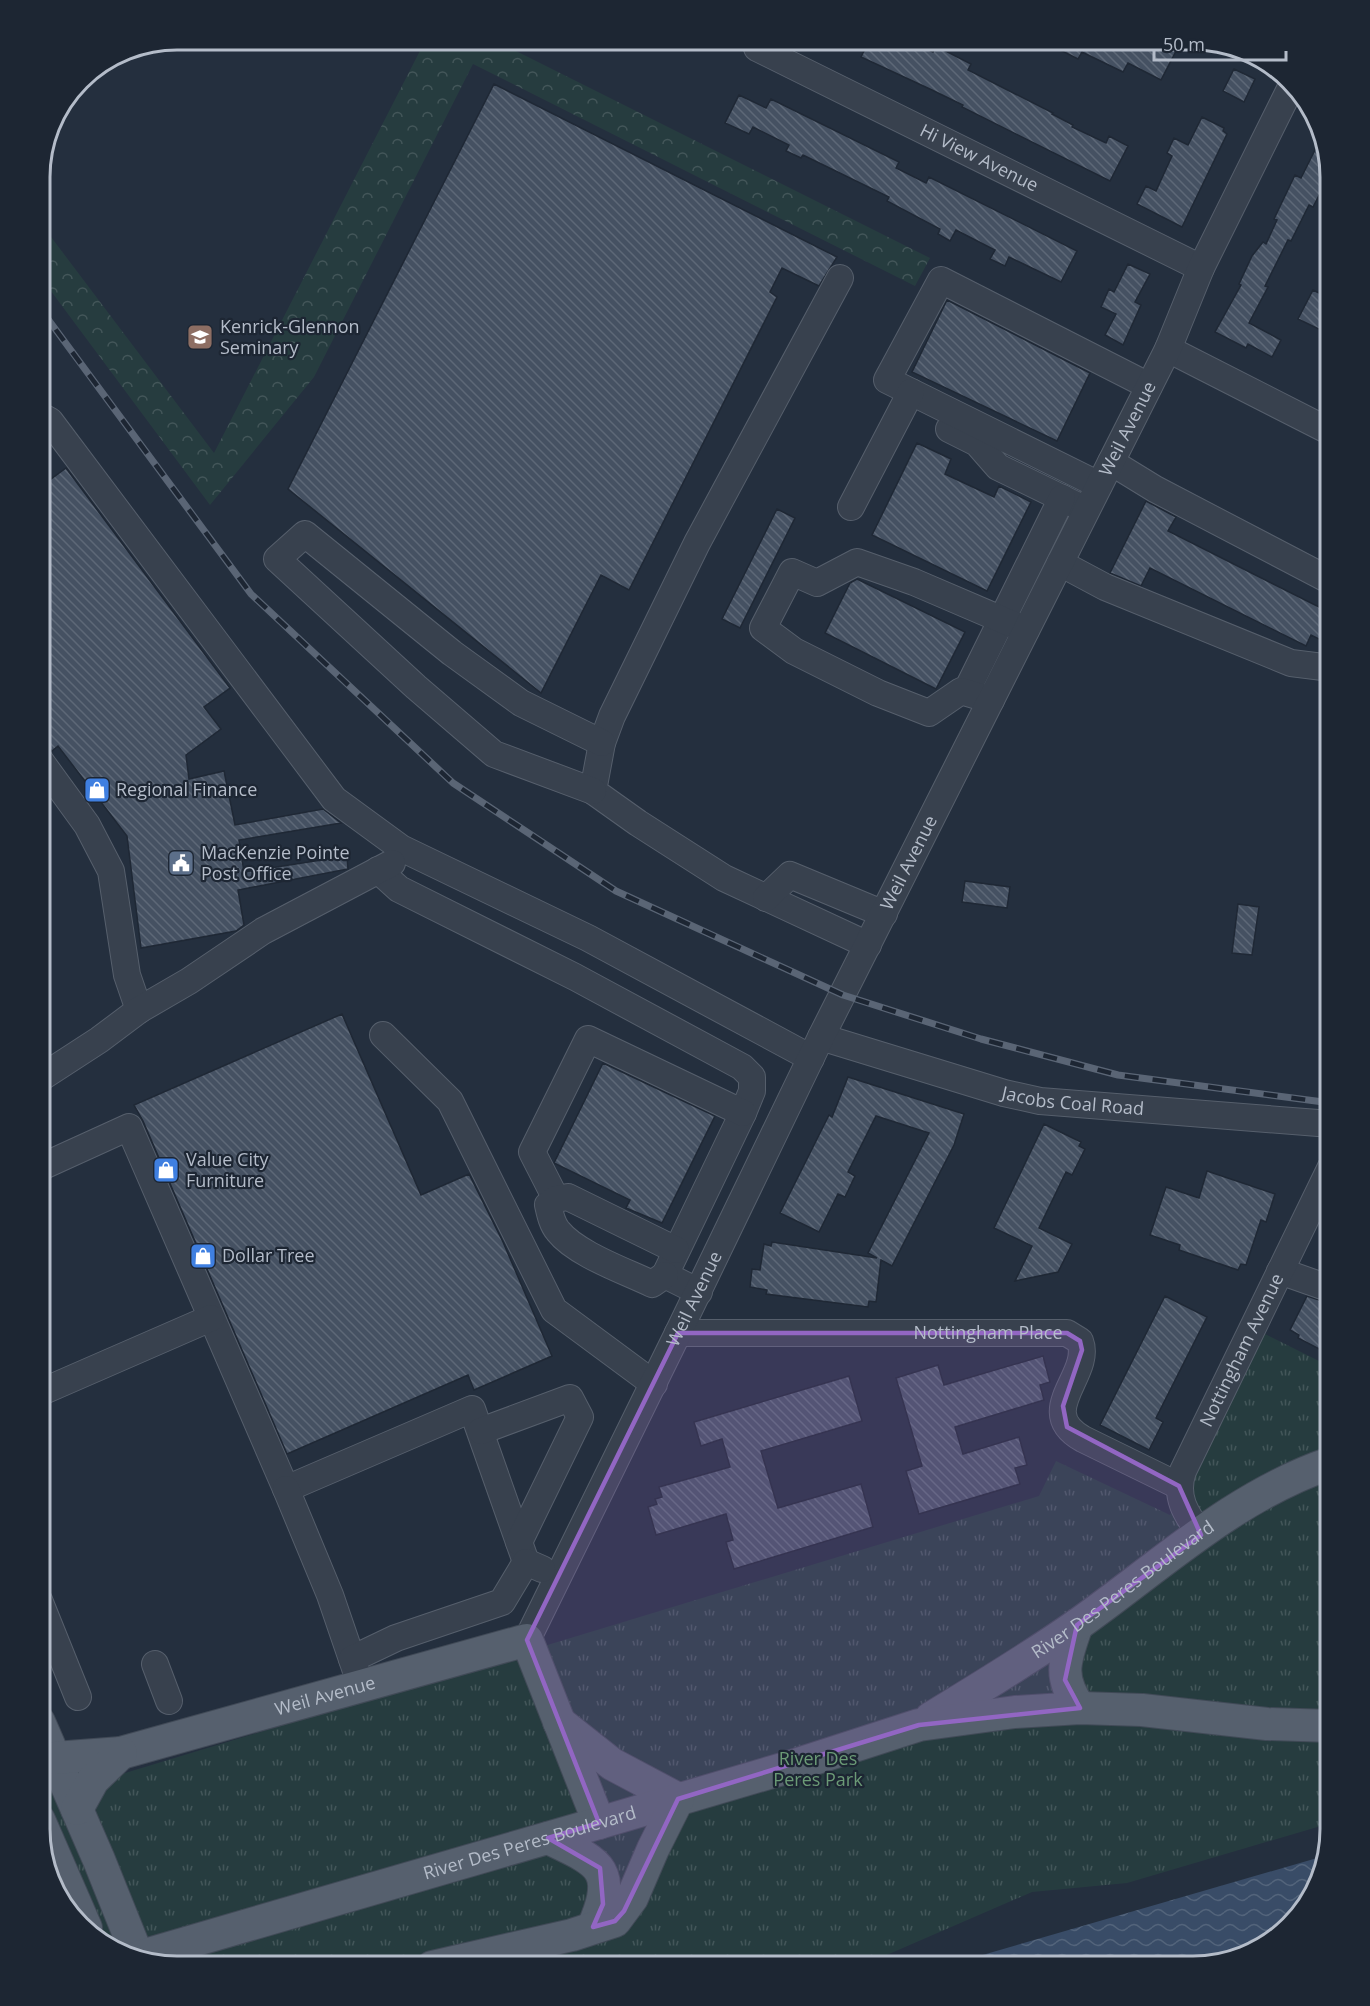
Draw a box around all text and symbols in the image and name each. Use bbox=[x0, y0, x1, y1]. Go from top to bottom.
scale bar bbox=[1154, 24, 1286, 62]
text: 50 m bbox=[1163, 32, 1205, 56]
street label: Hi View Avenue bbox=[916, 118, 1043, 197]
place label: Kenrick-Glennon Seminary bbox=[220, 314, 360, 359]
school or university icon: Kenrick-Glennon Seminary bbox=[185, 322, 215, 352]
street label: Weil Avenue bbox=[1093, 377, 1161, 480]
shop icon: Regional Finance bbox=[82, 775, 112, 805]
place label: Regional Finance bbox=[116, 777, 257, 801]
street label: Weil Avenue bbox=[874, 811, 942, 914]
place label: MacKenzie Pointe Post Office bbox=[201, 840, 350, 885]
public building icon: MacKenzie Pointe Post Office bbox=[166, 848, 196, 878]
street label: Jacobs Coal Road bbox=[998, 1079, 1145, 1120]
place label: Value City Furniture bbox=[186, 1147, 269, 1192]
shop icon: Value City Furniture bbox=[151, 1155, 181, 1185]
shop icon: Dollar Tree bbox=[188, 1241, 218, 1271]
place label: Dollar Tree bbox=[222, 1243, 315, 1267]
street label: Weil Avenue bbox=[660, 1247, 727, 1350]
street label: Nottingham Avenue bbox=[1193, 1269, 1288, 1431]
street label: Nottingham Place bbox=[913, 1320, 1063, 1344]
street label: River Des Peres Boulevard bbox=[1026, 1514, 1218, 1663]
street label: Weil Avenue bbox=[272, 1670, 378, 1721]
park label: River Des Peres Park bbox=[773, 1746, 863, 1791]
street label: River Des Peres Boulevard bbox=[420, 1800, 639, 1884]

